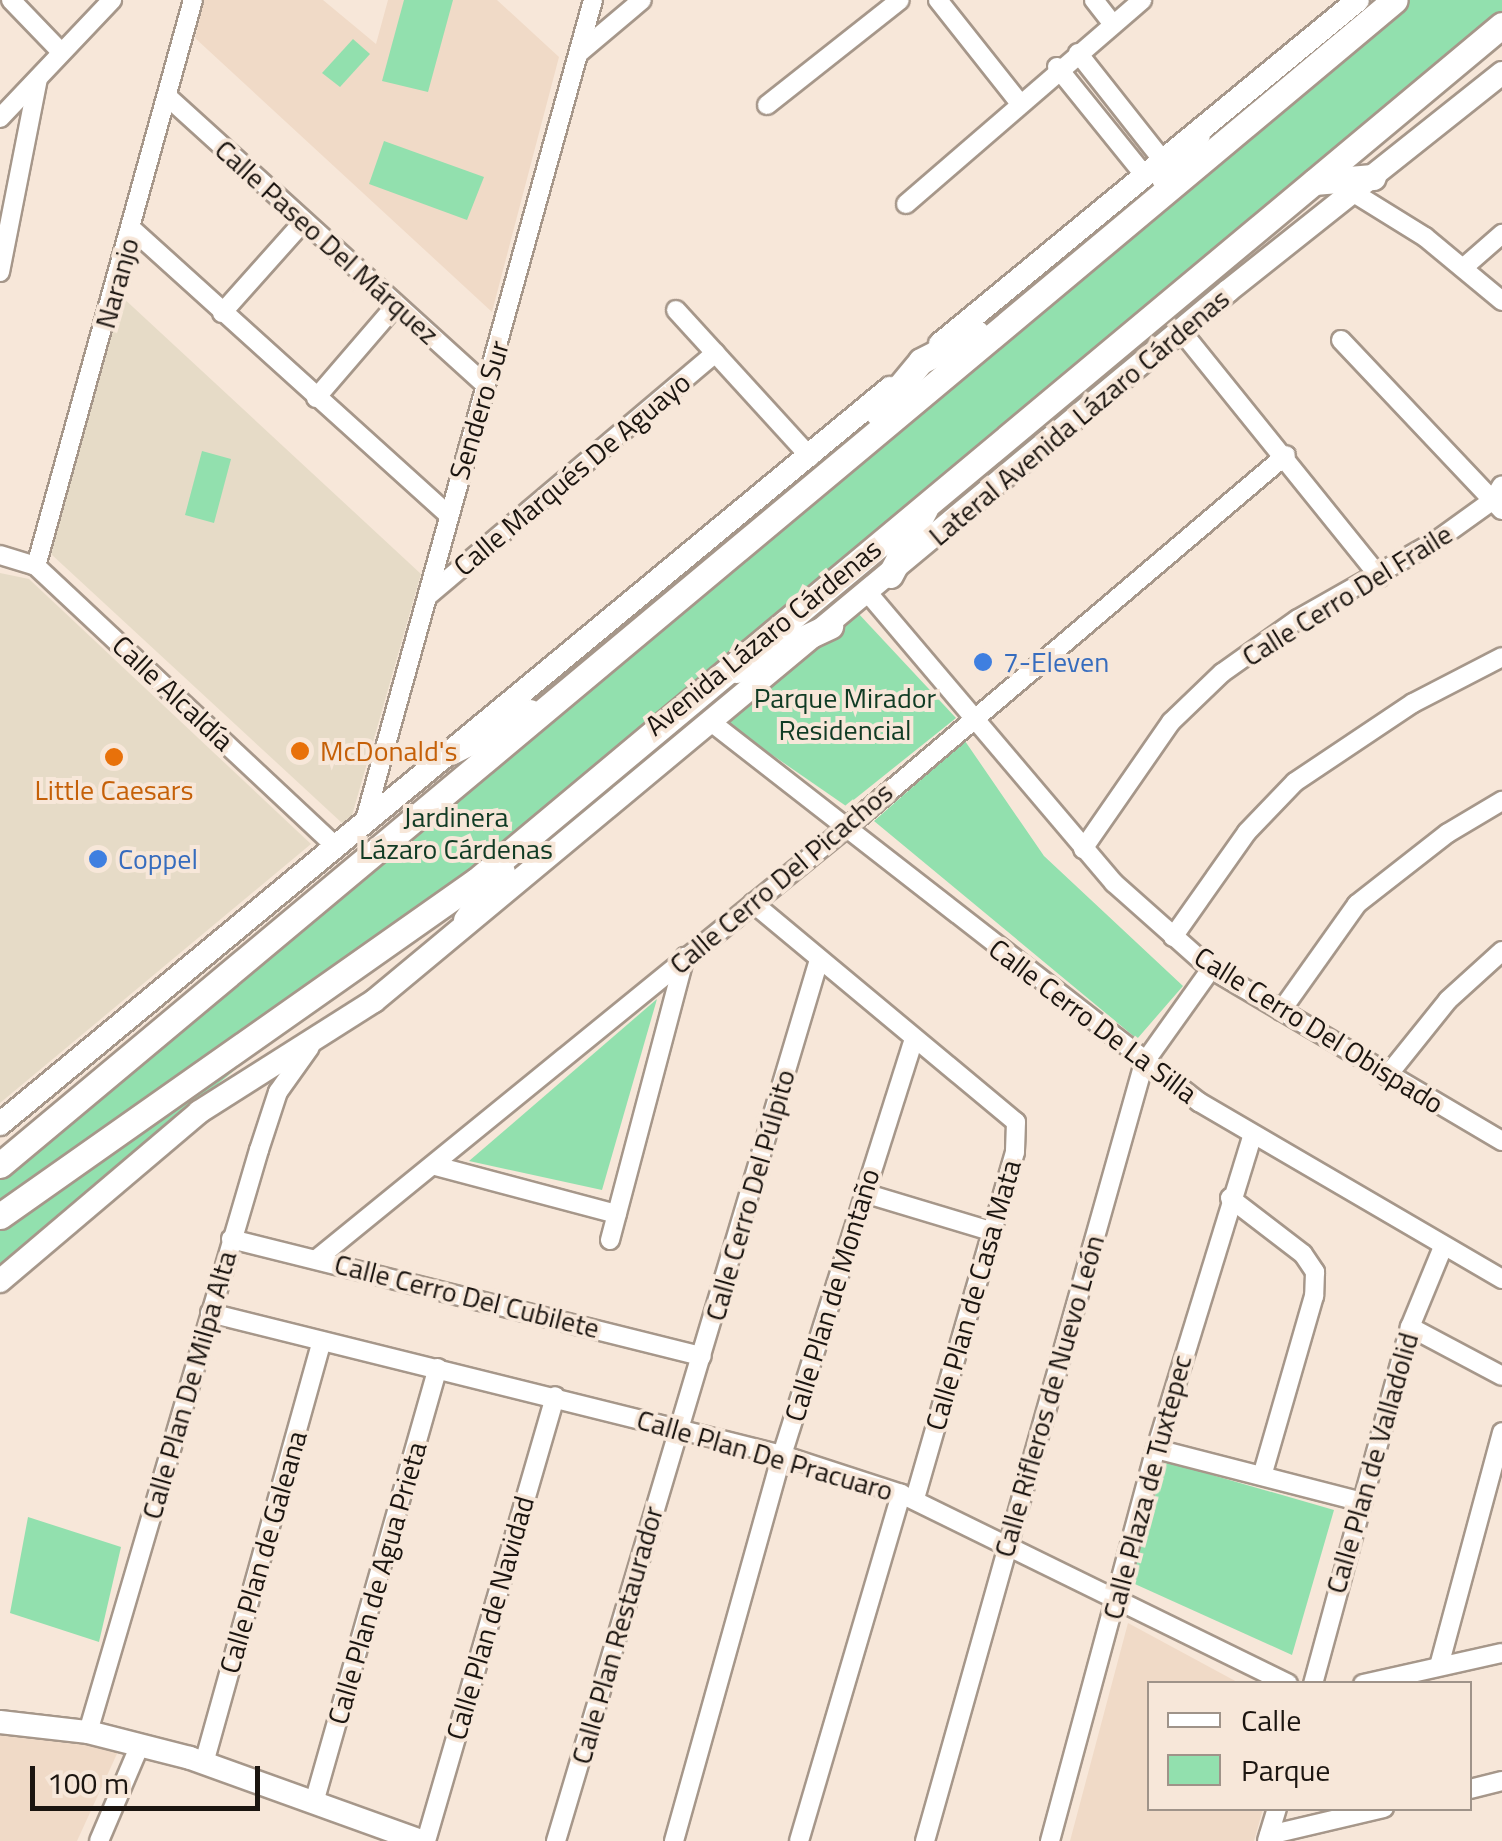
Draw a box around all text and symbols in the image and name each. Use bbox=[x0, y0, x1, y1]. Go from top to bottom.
street label: Calle Paseo Del Márquez bbox=[208, 133, 446, 351]
street label: Naranjo bbox=[88, 234, 146, 332]
street label: Lateral Avenida Lázaro Cárdenas bbox=[922, 281, 1236, 553]
street label: Sendero Sur bbox=[442, 337, 516, 483]
street label: Calle Marqués De Aguayo bbox=[447, 365, 697, 583]
street label: Calle Cerro Del Fraile bbox=[1236, 517, 1458, 673]
street label: Avenida Lázaro Cárdenas bbox=[638, 531, 888, 743]
street label: Calle Alcaldía bbox=[105, 628, 241, 758]
place label: 7-Eleven bbox=[1003, 645, 1109, 679]
marker: 7-Eleven bbox=[972, 651, 994, 673]
park label: Parque Mirador Residencial bbox=[754, 681, 936, 747]
place label: McDonald's bbox=[320, 734, 457, 768]
marker: McDonald's bbox=[289, 740, 311, 762]
marker: Little Caesars bbox=[103, 746, 125, 768]
place label: Little Caesars bbox=[34, 773, 194, 807]
street label: Calle Cerro Del Picachos bbox=[663, 775, 899, 981]
park label: Jardinera Lázaro Cárdenas bbox=[359, 800, 553, 866]
place label: Coppel bbox=[118, 842, 198, 876]
marker: Coppel bbox=[87, 848, 109, 870]
street label: Calle Cerro De La Silla bbox=[982, 932, 1204, 1110]
street label: Calle Cerro Del Obispado bbox=[1188, 940, 1450, 1120]
street label: Calle Cerro Del Púlpito bbox=[698, 1065, 802, 1325]
street label: Calle Plan de Casa Mata bbox=[918, 1156, 1028, 1434]
street label: Calle Plan de Montaño bbox=[778, 1164, 886, 1426]
street label: Calle Rifleros de Nuevo León bbox=[987, 1231, 1111, 1561]
street label: Calle Plan De Milpa Alta bbox=[135, 1247, 243, 1523]
street label: Calle Cerro Del Cubilete bbox=[331, 1247, 603, 1345]
street label: Calle Plan de Valladolid bbox=[1319, 1329, 1425, 1597]
street label: Calle Plaza de Tuxtepec bbox=[1096, 1351, 1198, 1623]
street label: Calle Plan De Pracuaro bbox=[633, 1402, 897, 1508]
street label: Calle Plan de Galeana bbox=[212, 1427, 314, 1677]
street label: Calle Plan de Agua Prieta bbox=[321, 1438, 433, 1728]
street label: Calle Plan de Navidad bbox=[439, 1492, 541, 1744]
street label: Calle Plan Restaurador bbox=[564, 1502, 670, 1768]
legend bbox=[1147, 1681, 1472, 1811]
text: Calle bbox=[1241, 1697, 1301, 1743]
scale bar bbox=[35, 1746, 265, 1808]
text: Parque bbox=[1241, 1747, 1331, 1793]
text: 100 m bbox=[47, 1760, 129, 1806]

